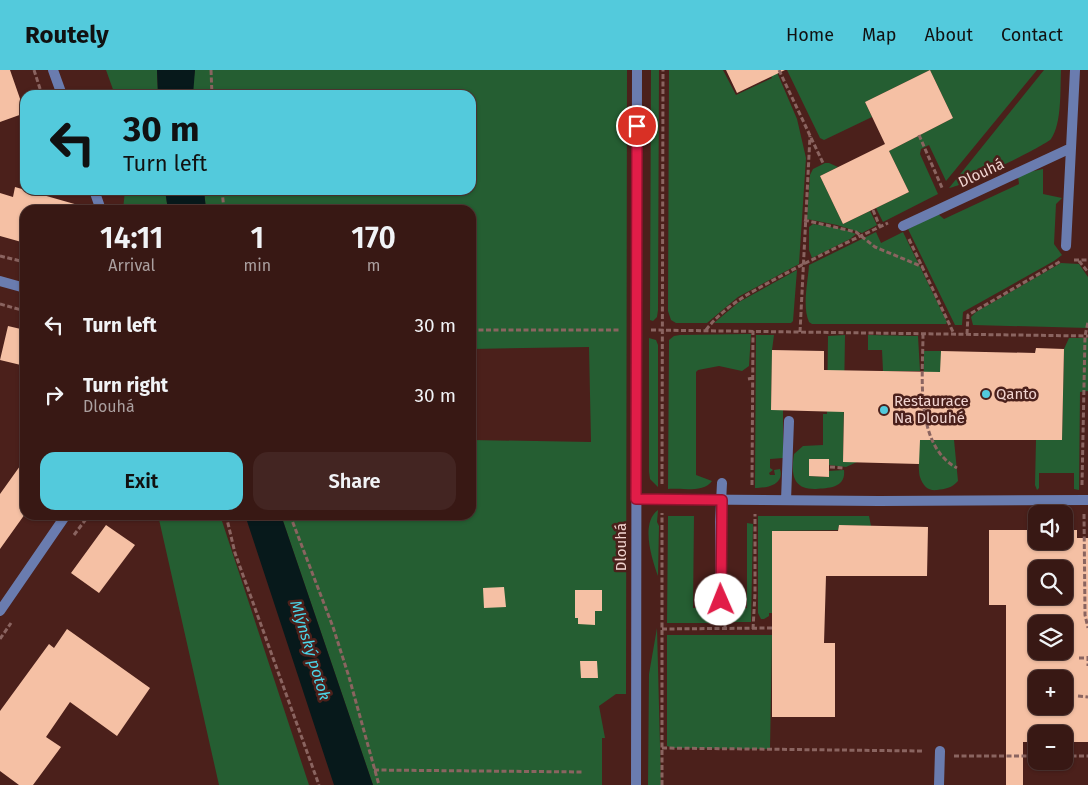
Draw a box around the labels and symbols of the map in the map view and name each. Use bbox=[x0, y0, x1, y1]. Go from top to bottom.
pin bbox=[616, 105, 658, 147]
street label: Dlouhá bbox=[955, 155, 1007, 191]
place label: Qanto bbox=[996, 385, 1037, 403]
marker: Qanto bbox=[980, 388, 992, 400]
place label: Restaurace Na Dlouhé bbox=[894, 392, 969, 427]
marker: Restaurace Na Dlouhé bbox=[878, 404, 890, 416]
street label: Dlouhá bbox=[612, 523, 630, 571]
position arrow bbox=[694, 573, 746, 625]
water label: Mlýnský potok bbox=[286, 598, 335, 703]

